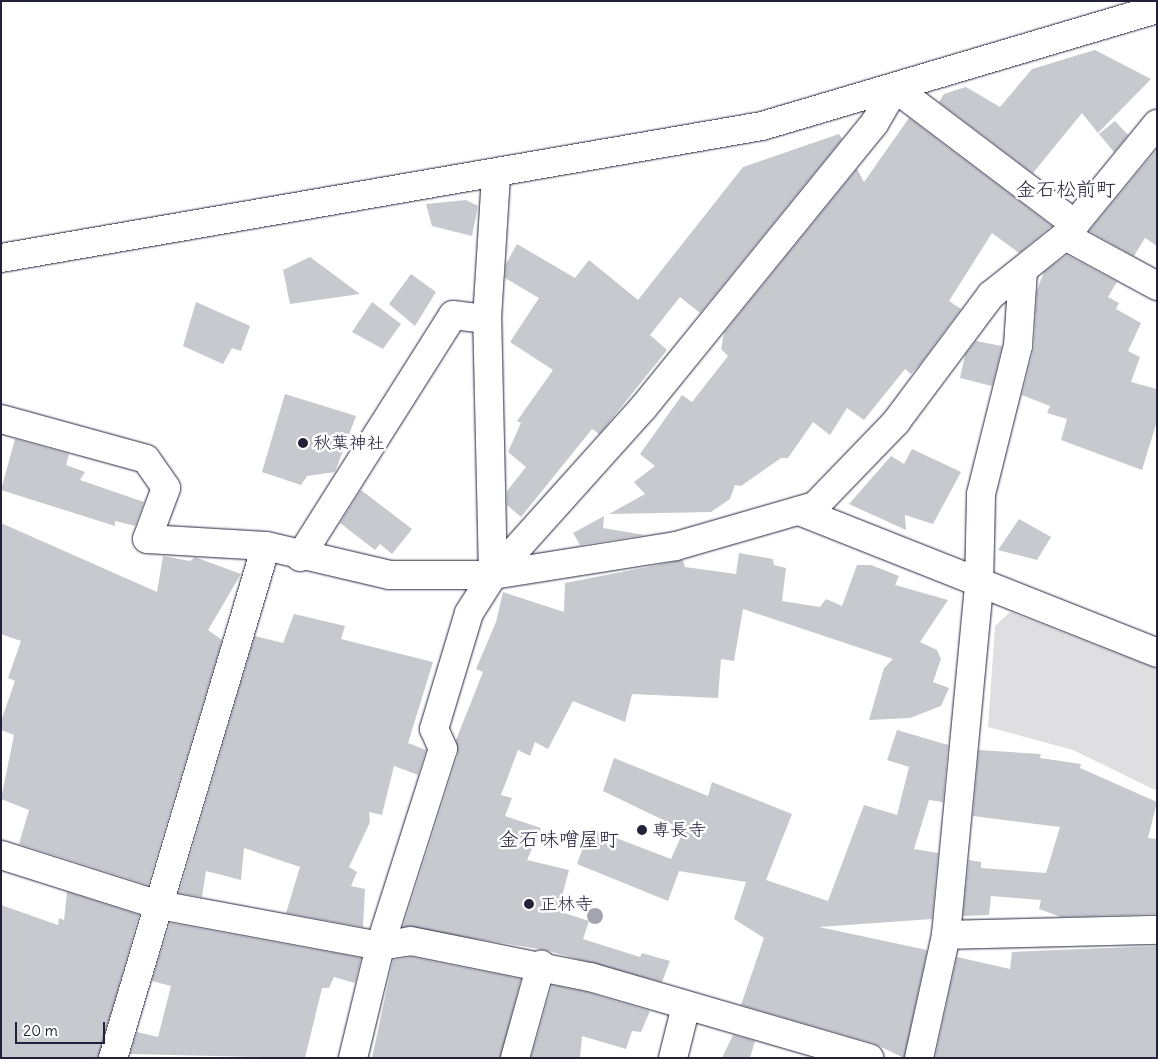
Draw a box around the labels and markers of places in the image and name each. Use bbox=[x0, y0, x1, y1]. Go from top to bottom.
place label: 秋葉神社 bbox=[313, 432, 385, 454]
marker: 秋葉神社 bbox=[297, 437, 309, 449]
place label: 専長寺 bbox=[652, 819, 706, 841]
marker: 専長寺 bbox=[636, 824, 648, 836]
place label: 正林寺 bbox=[539, 893, 593, 915]
marker: 正林寺 bbox=[523, 898, 535, 910]

